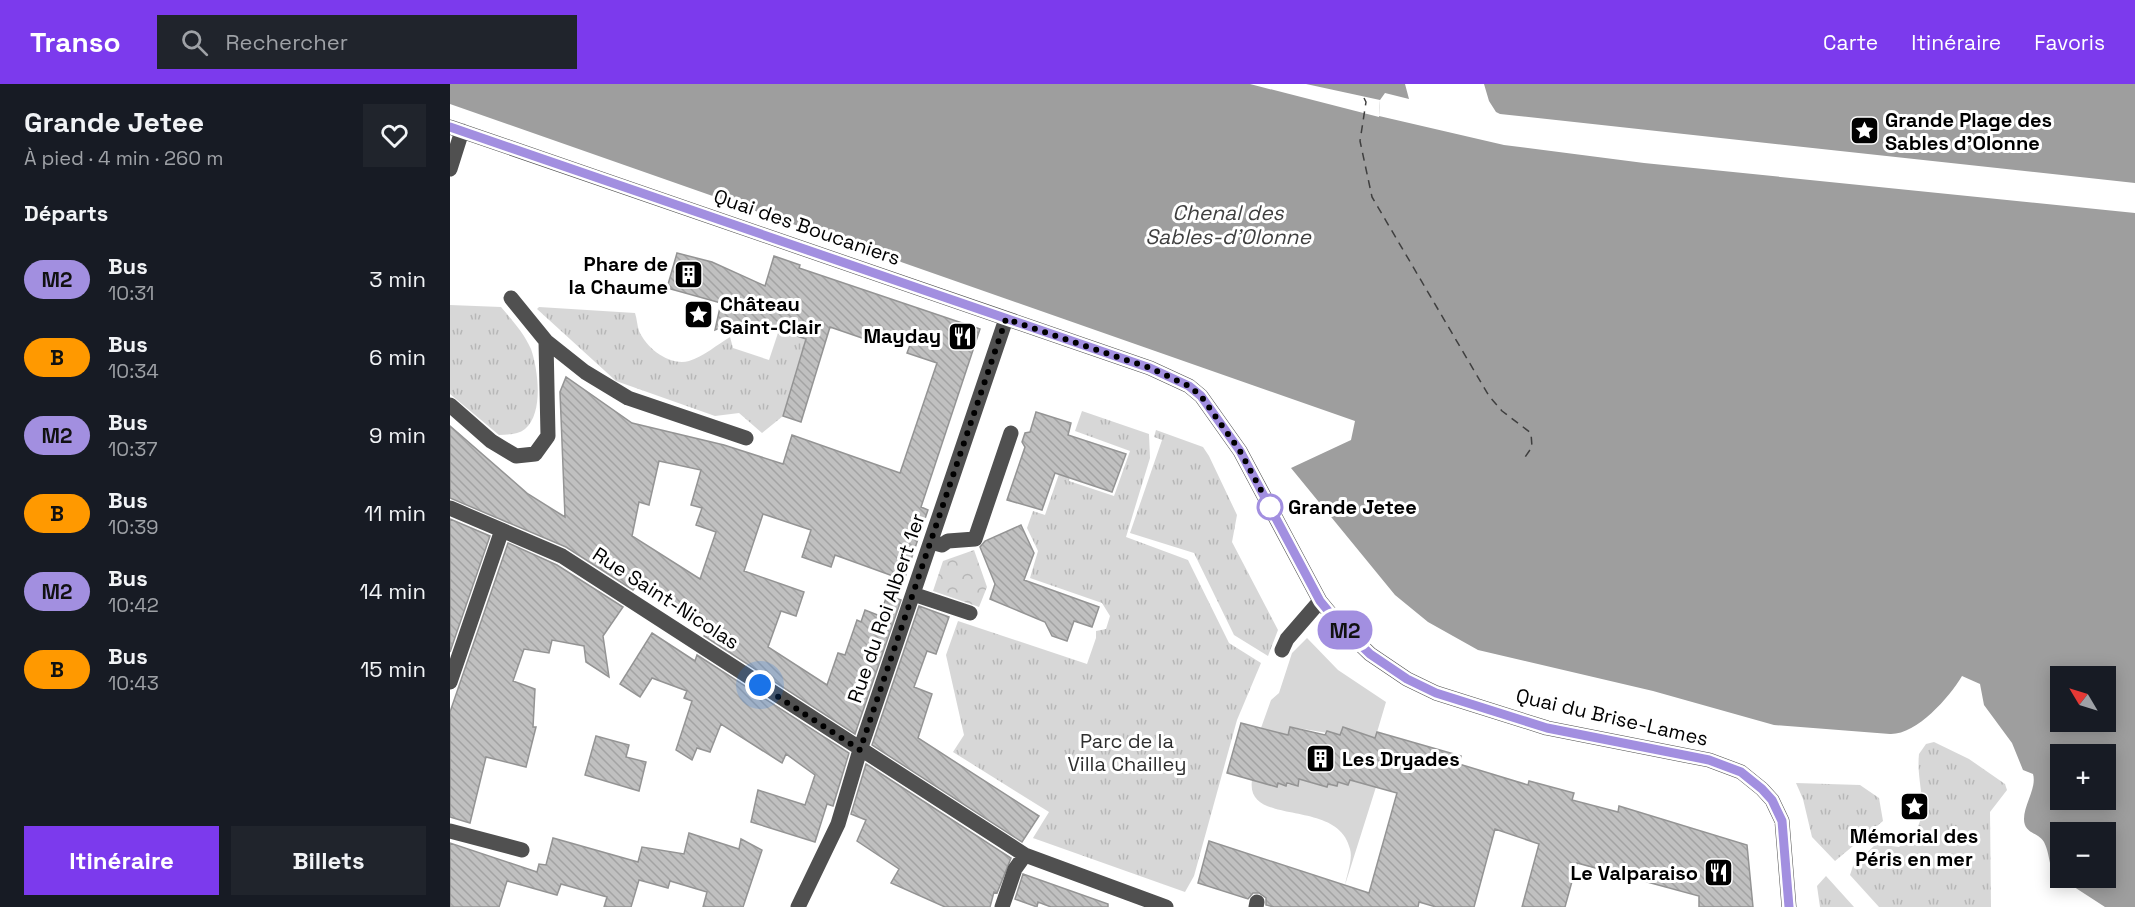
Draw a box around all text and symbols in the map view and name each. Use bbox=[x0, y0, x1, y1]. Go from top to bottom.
search box bbox=[157, 15, 577, 69]
text: Transo bbox=[30, 24, 121, 60]
icon: search bbox=[178, 26, 211, 59]
text: Rechercher bbox=[226, 28, 348, 56]
text: Carte bbox=[1823, 29, 1878, 56]
text: Itinéraire bbox=[1911, 29, 2001, 56]
text: Favoris bbox=[2034, 29, 2105, 56]
text: Grande Jetee bbox=[24, 104, 204, 140]
button: heart bbox=[363, 104, 426, 167]
place label: Grande Plage des Sables d'Olonne bbox=[1885, 107, 2052, 156]
place icon: Grande Plage des Sables d'Olonne bbox=[1848, 115, 1880, 147]
text: À pied · 4 min · 260 m bbox=[24, 145, 223, 171]
street label: Quai des Boucaniers bbox=[710, 183, 904, 271]
text: Départs bbox=[24, 199, 108, 227]
water label: Chenal des Sables-d'Olonne bbox=[1145, 199, 1312, 250]
place label: Phare de la Chaume bbox=[569, 251, 668, 300]
text: Bus bbox=[108, 252, 148, 280]
building icon: Phare de la Chaume bbox=[673, 259, 705, 291]
text: 3 min bbox=[369, 265, 426, 293]
text: M2 bbox=[42, 266, 73, 293]
text: 10:31 bbox=[108, 280, 154, 306]
place label: Château Saint-Clair bbox=[720, 291, 821, 340]
place icon: Château Saint-Clair bbox=[683, 299, 715, 331]
restaurant icon: Mayday bbox=[946, 320, 978, 352]
place label: Mayday bbox=[863, 323, 941, 349]
text: Bus bbox=[108, 330, 148, 358]
text: 6 min bbox=[369, 343, 426, 371]
text: B bbox=[50, 344, 64, 371]
text: 10:34 bbox=[108, 358, 159, 384]
text: Bus bbox=[108, 408, 148, 436]
text: 9 min bbox=[369, 421, 426, 449]
text: M2 bbox=[42, 422, 73, 449]
text: 10:37 bbox=[108, 436, 158, 462]
text: Bus bbox=[108, 486, 148, 514]
marker: Grande Jetee bbox=[1257, 494, 1283, 520]
place label: Grande Jetee bbox=[1288, 494, 1417, 520]
text: 11 min bbox=[364, 499, 426, 527]
text: B bbox=[50, 500, 64, 527]
street label: Rue du Roi Albert 1er bbox=[841, 510, 931, 706]
text: 10:39 bbox=[108, 514, 159, 540]
street label: Rue Saint-Nicolas bbox=[588, 541, 744, 655]
text: Bus bbox=[108, 564, 148, 592]
text: 14 min bbox=[360, 577, 426, 605]
text: M2 bbox=[42, 578, 73, 605]
text: 10:42 bbox=[108, 592, 159, 618]
line badge: M2 bbox=[1318, 610, 1372, 650]
text: M2 bbox=[1330, 617, 1361, 644]
text: Bus bbox=[108, 642, 148, 670]
text: 15 min bbox=[360, 655, 426, 683]
text: B bbox=[50, 656, 64, 683]
north arrow bbox=[2050, 666, 2116, 732]
map controls bbox=[2050, 666, 2116, 888]
text: 10:43 bbox=[108, 670, 159, 696]
your location bbox=[745, 670, 775, 700]
street label: Quai du Brise-Lames bbox=[1513, 682, 1711, 752]
park label: Parc de la Villa Chailley bbox=[1067, 728, 1187, 777]
building icon: Les Dryades bbox=[1305, 743, 1337, 775]
button: + bbox=[2050, 744, 2116, 810]
place label: Les Dryades bbox=[1342, 746, 1460, 772]
place icon: Mémorial des Péris en mer bbox=[1898, 790, 1930, 822]
button: − bbox=[2050, 822, 2116, 888]
place label: Mémorial des Péris en mer bbox=[1850, 823, 1978, 872]
button: Itinéraire bbox=[24, 826, 219, 895]
button: Billets bbox=[231, 826, 426, 895]
restaurant icon: Le Valparaiso bbox=[1703, 857, 1735, 889]
place label: Le Valparaiso bbox=[1571, 860, 1698, 886]

